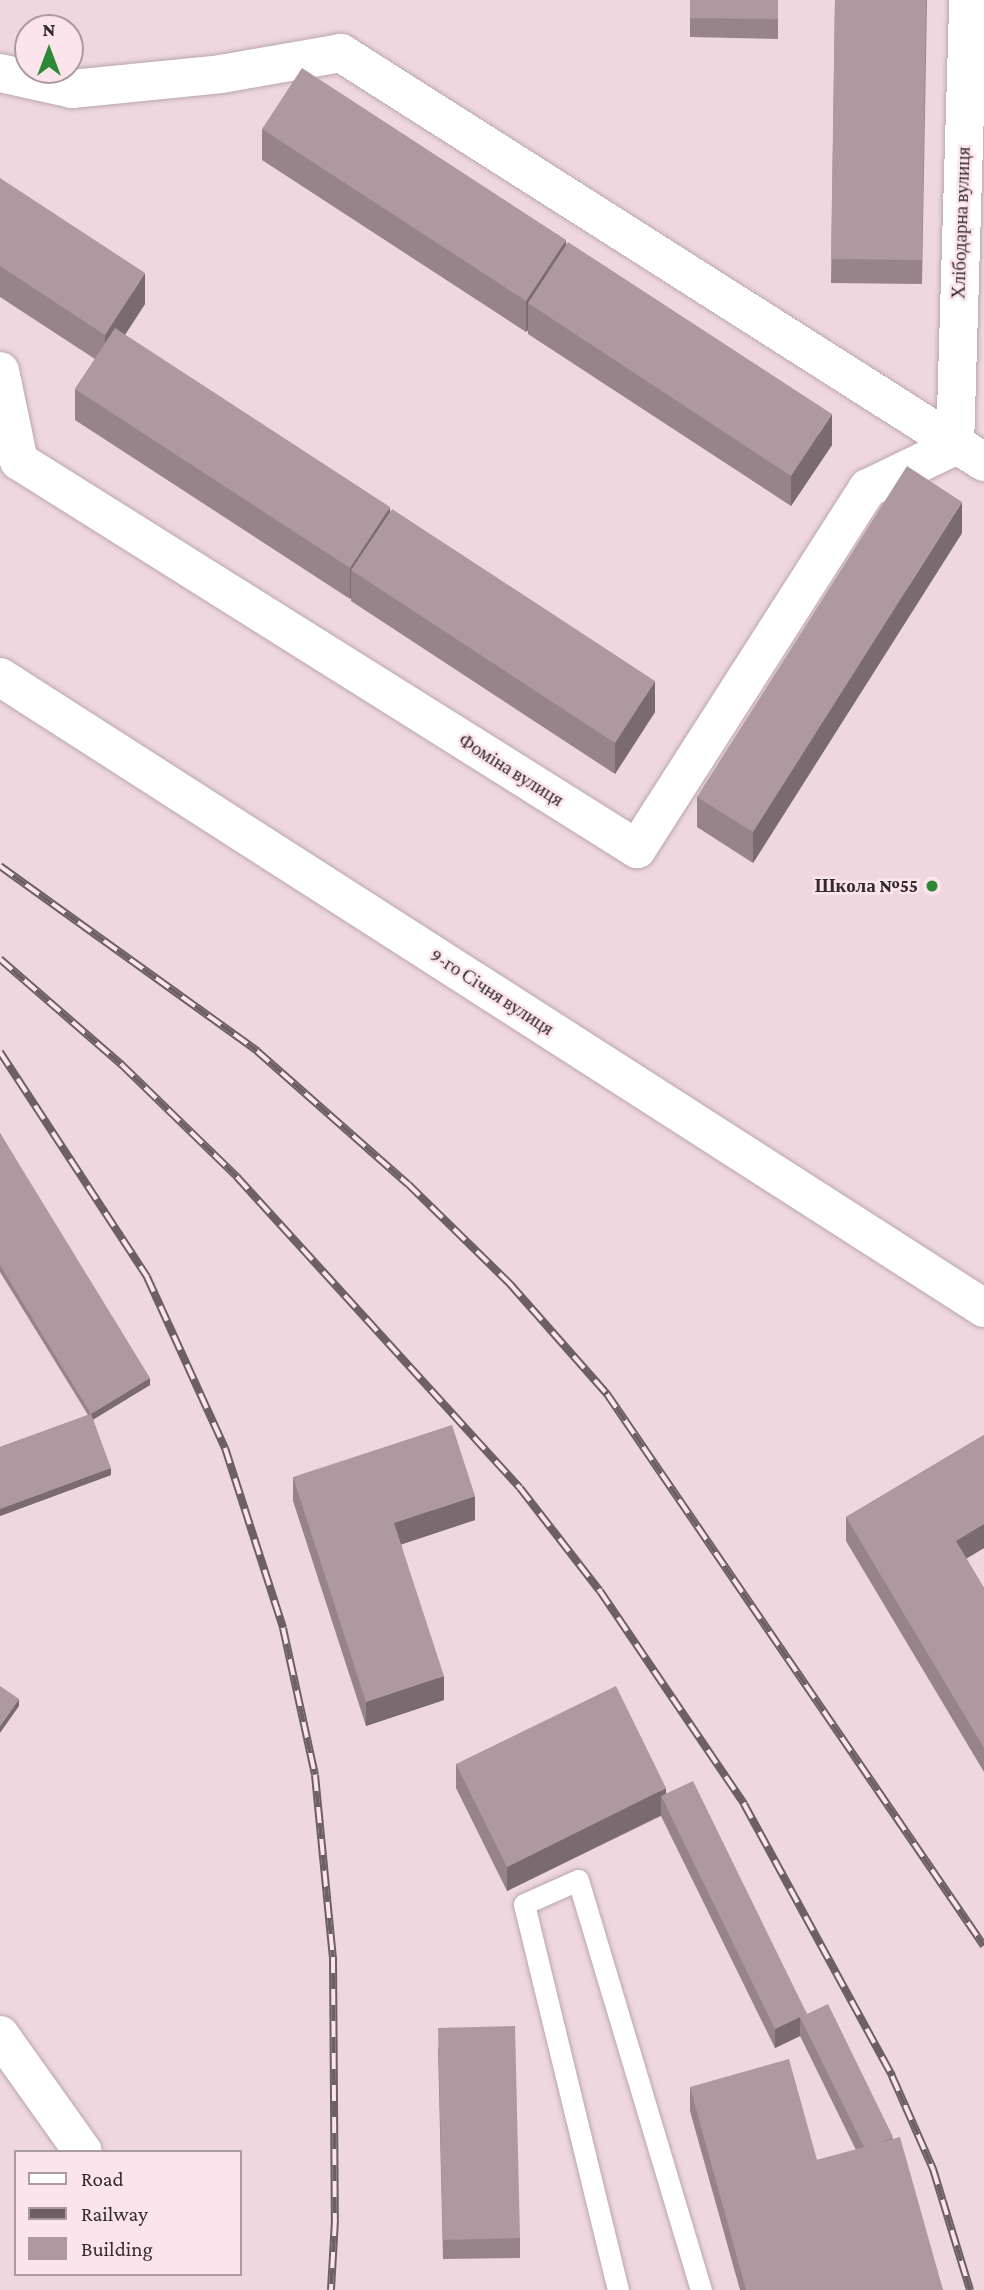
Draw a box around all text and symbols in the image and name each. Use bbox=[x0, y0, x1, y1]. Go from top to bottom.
north arrow bbox=[14, 14, 84, 84]
text: N bbox=[43, 19, 55, 40]
street label: Хлібодарна вулиця bbox=[947, 146, 975, 300]
street label: Фоміна вулиця bbox=[454, 729, 568, 811]
place label: Школа №55 bbox=[815, 875, 918, 897]
marker: Школа №55 bbox=[924, 878, 940, 894]
street label: 9-го Січня вулиця bbox=[426, 944, 558, 1040]
legend bbox=[14, 2150, 242, 2276]
text: Road bbox=[81, 2167, 124, 2191]
text: Railway bbox=[81, 2202, 148, 2226]
text: Building bbox=[81, 2237, 153, 2261]

